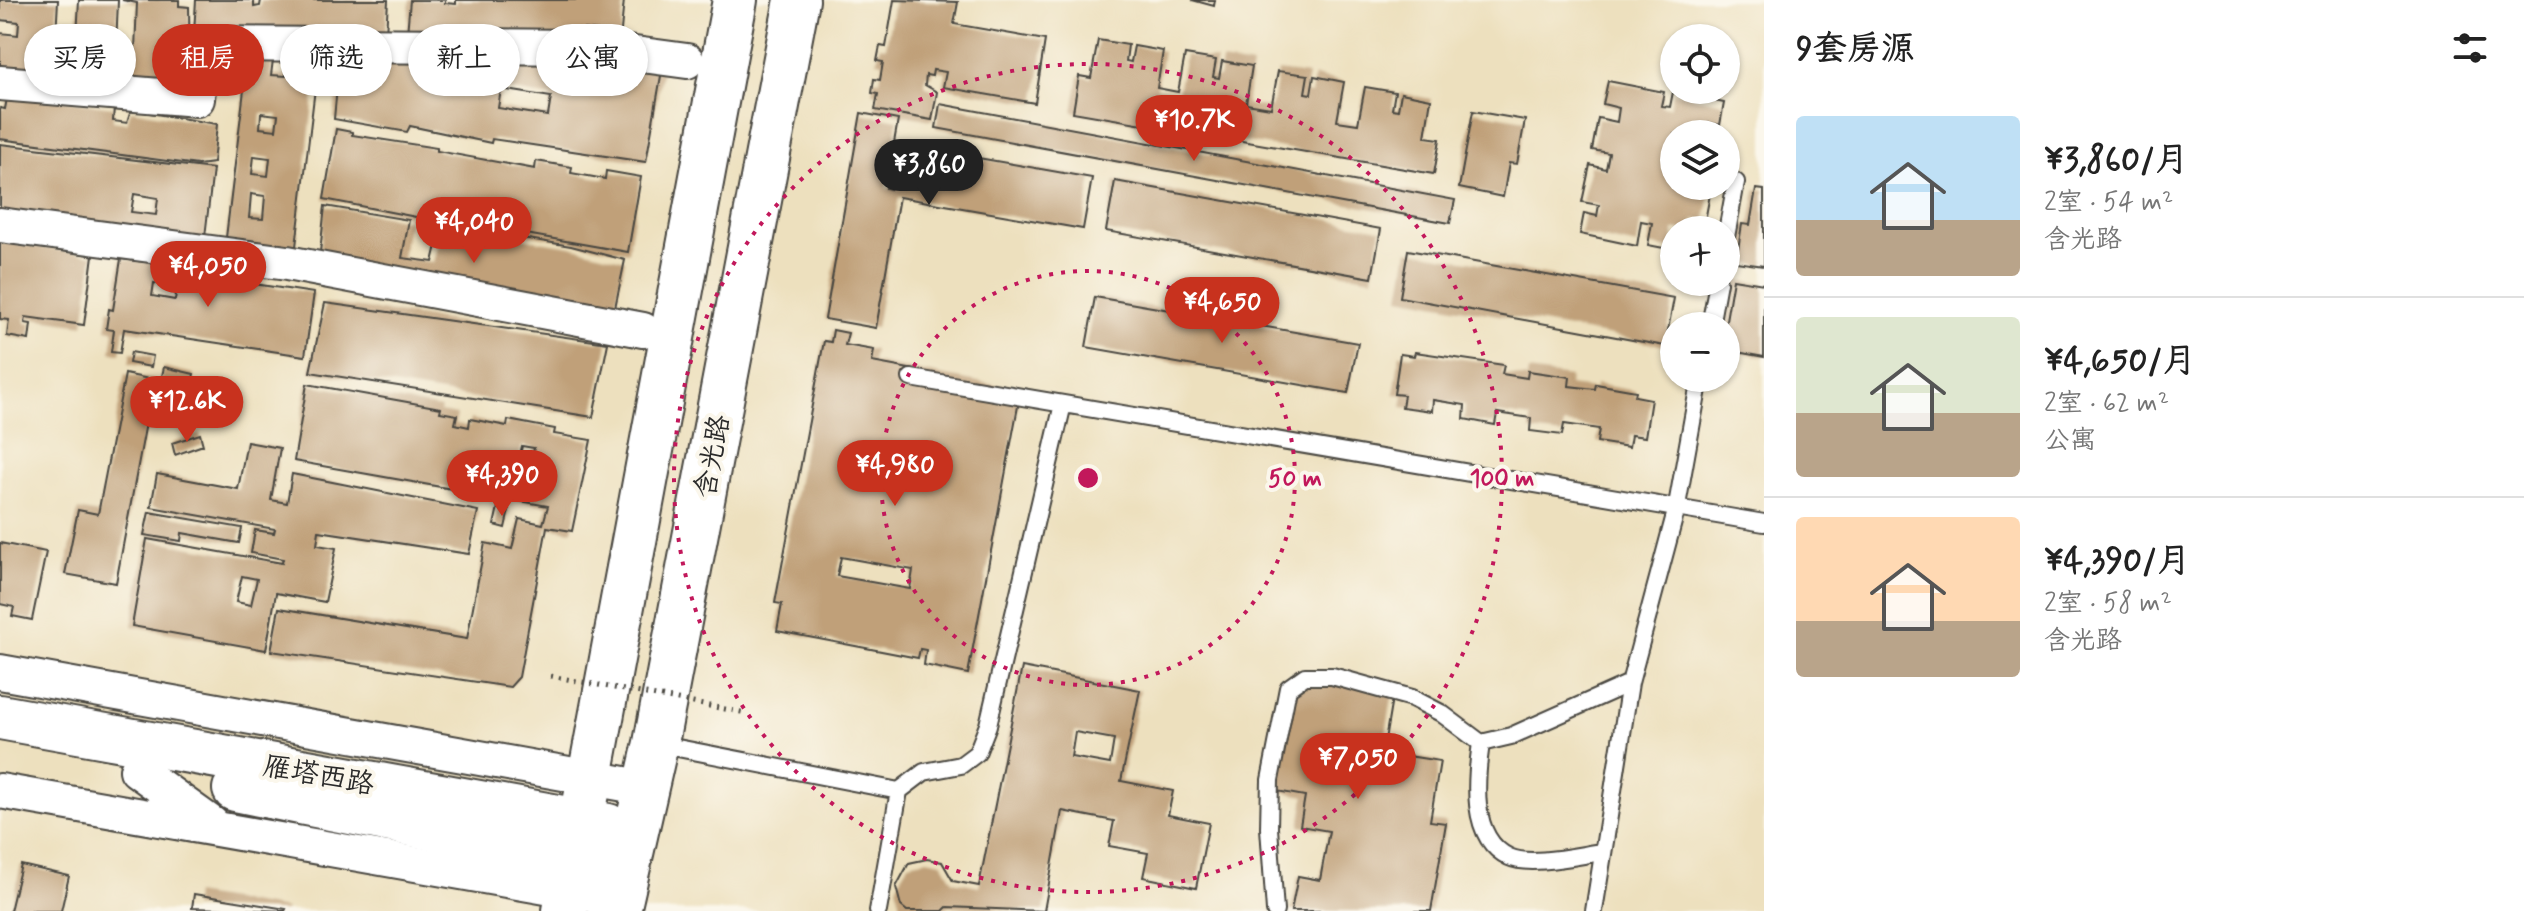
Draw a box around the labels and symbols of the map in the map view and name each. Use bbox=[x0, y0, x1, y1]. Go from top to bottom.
pin: ¥10.7K bbox=[1129, 95, 1259, 163]
pin: ¥3,860 bbox=[864, 139, 994, 207]
pin: ¥4,040 bbox=[409, 197, 539, 265]
pin: ¥4,050 bbox=[143, 241, 273, 309]
pin: ¥4,650 bbox=[1157, 277, 1287, 345]
pin: ¥12.6K bbox=[122, 376, 252, 444]
street label: 含光路 bbox=[687, 412, 740, 501]
pin: ¥4,980 bbox=[830, 440, 960, 508]
pin: ¥4,390 bbox=[437, 450, 567, 518]
centre of rings bbox=[1074, 464, 1102, 492]
text: 50 m bbox=[1268, 464, 1322, 495]
text: 100 m bbox=[1470, 464, 1534, 495]
pin: ¥7,050 bbox=[1293, 733, 1423, 801]
street label: 雁塔西路 bbox=[260, 749, 377, 804]

